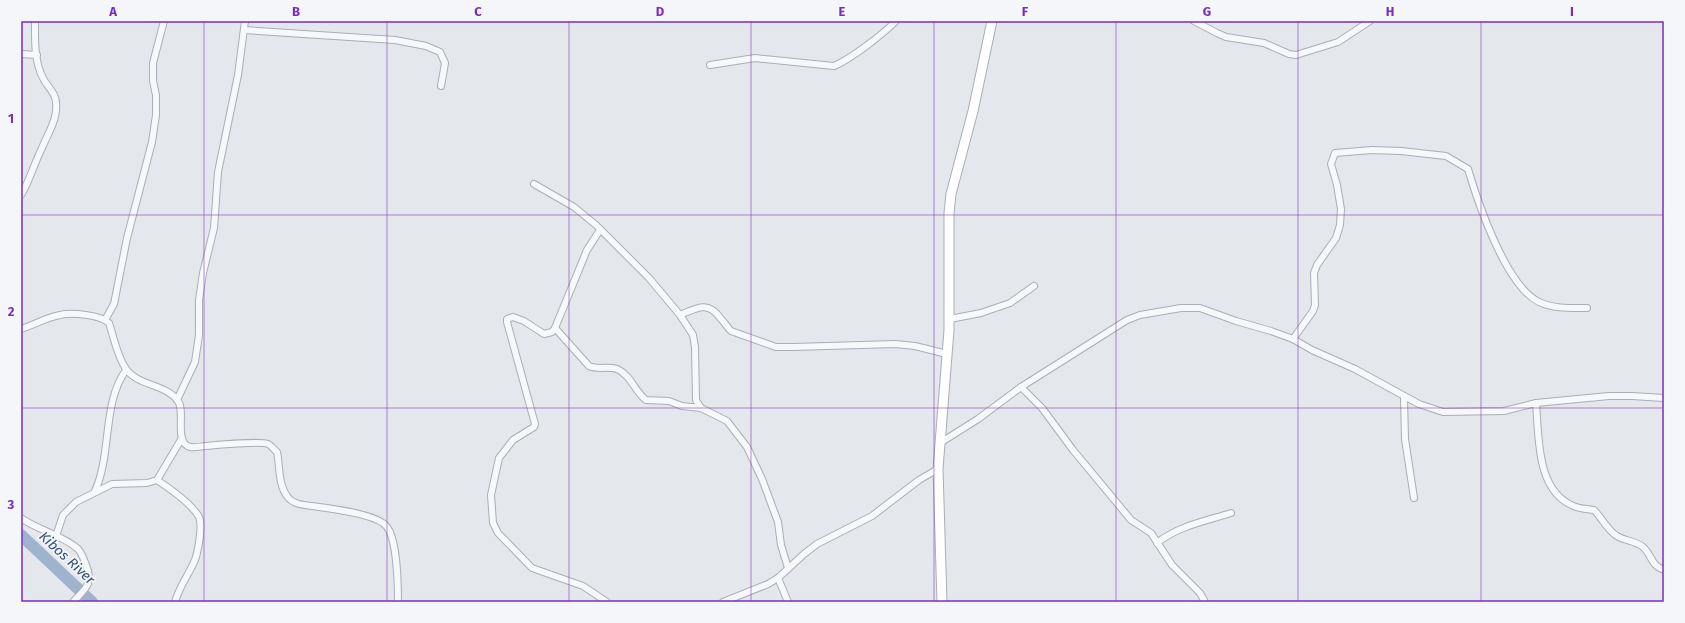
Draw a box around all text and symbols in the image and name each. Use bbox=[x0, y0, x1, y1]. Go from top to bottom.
text: A bbox=[108, 4, 117, 19]
text: B bbox=[292, 4, 300, 19]
text: C bbox=[474, 4, 482, 19]
text: D bbox=[656, 4, 665, 19]
text: E bbox=[839, 4, 846, 19]
text: F bbox=[1022, 4, 1029, 19]
text: G bbox=[1203, 4, 1211, 19]
text: H bbox=[1386, 4, 1394, 19]
text: I bbox=[1570, 4, 1574, 19]
text: 1 bbox=[8, 111, 14, 126]
text: 2 bbox=[8, 304, 15, 319]
text: 3 bbox=[7, 497, 15, 512]
water label: Kibos River bbox=[36, 528, 99, 589]

